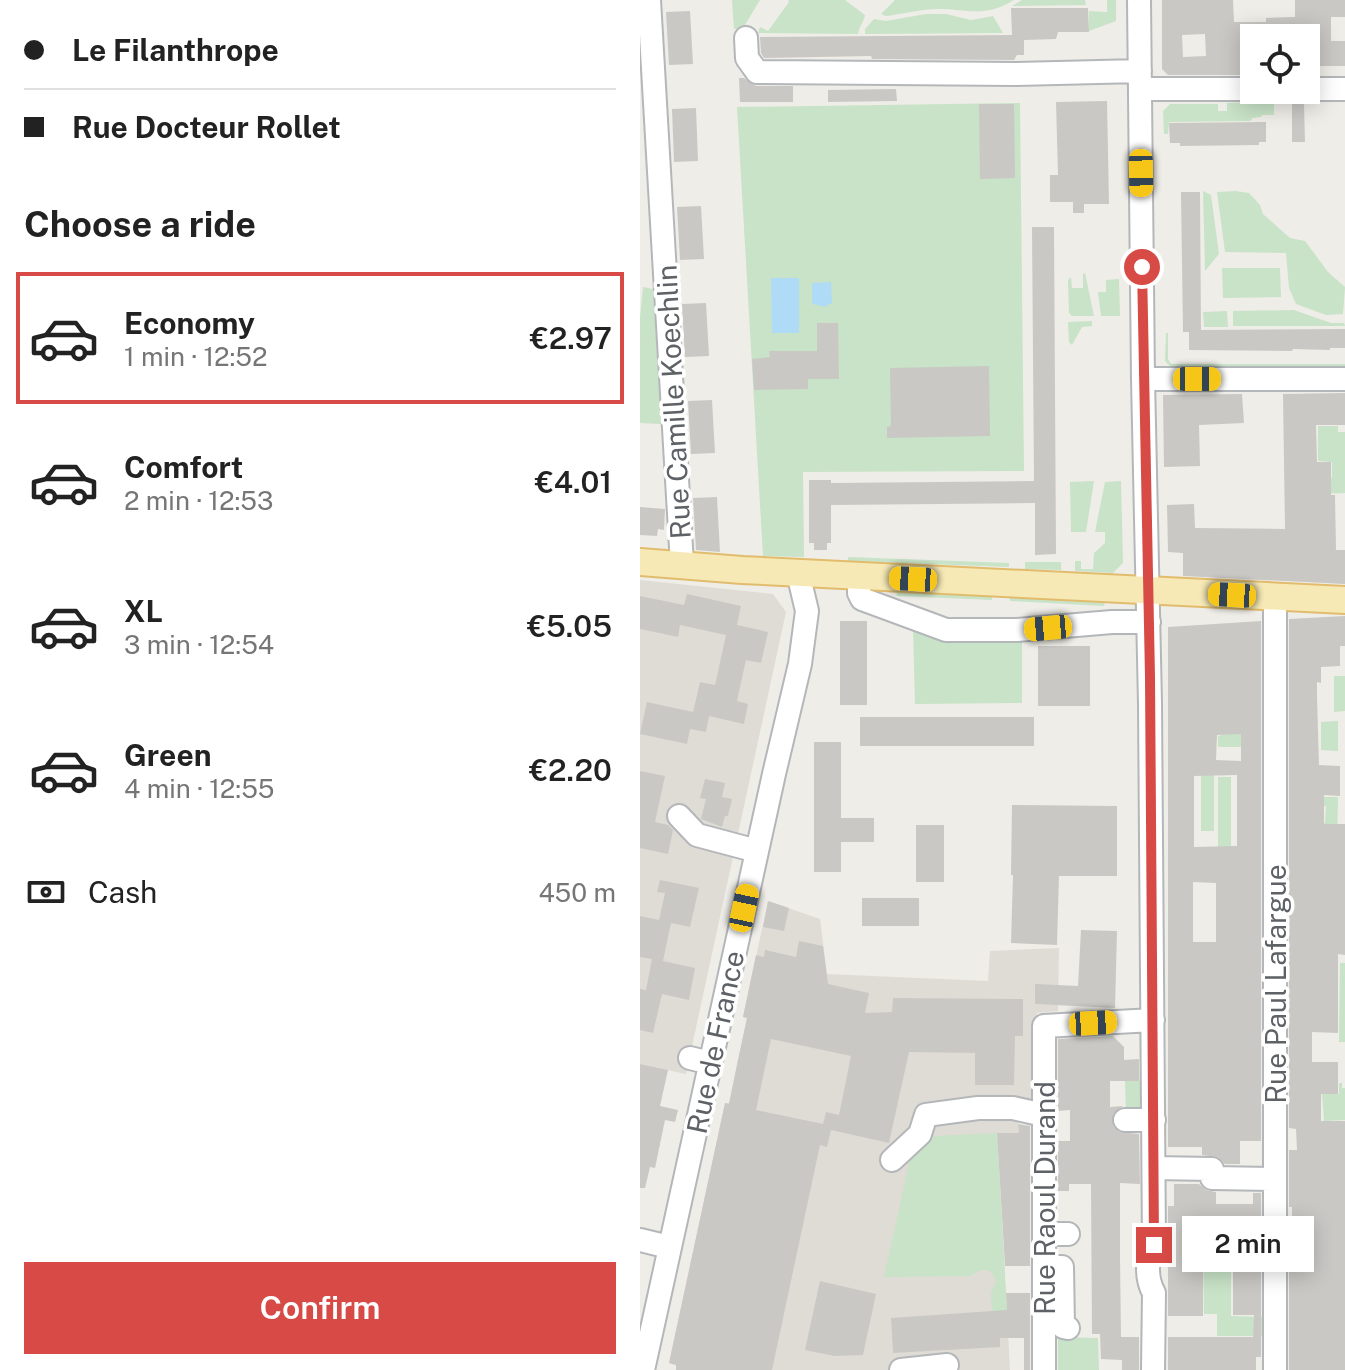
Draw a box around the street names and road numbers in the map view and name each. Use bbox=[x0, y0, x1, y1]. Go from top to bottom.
street label: Rue Camille Koechlin bbox=[649, 264, 697, 540]
street label: Rue Paul Lafargue bbox=[1259, 864, 1292, 1104]
street label: Rue de France bbox=[680, 948, 750, 1136]
street label: Rue Raoul Durand bbox=[1028, 1081, 1061, 1315]

